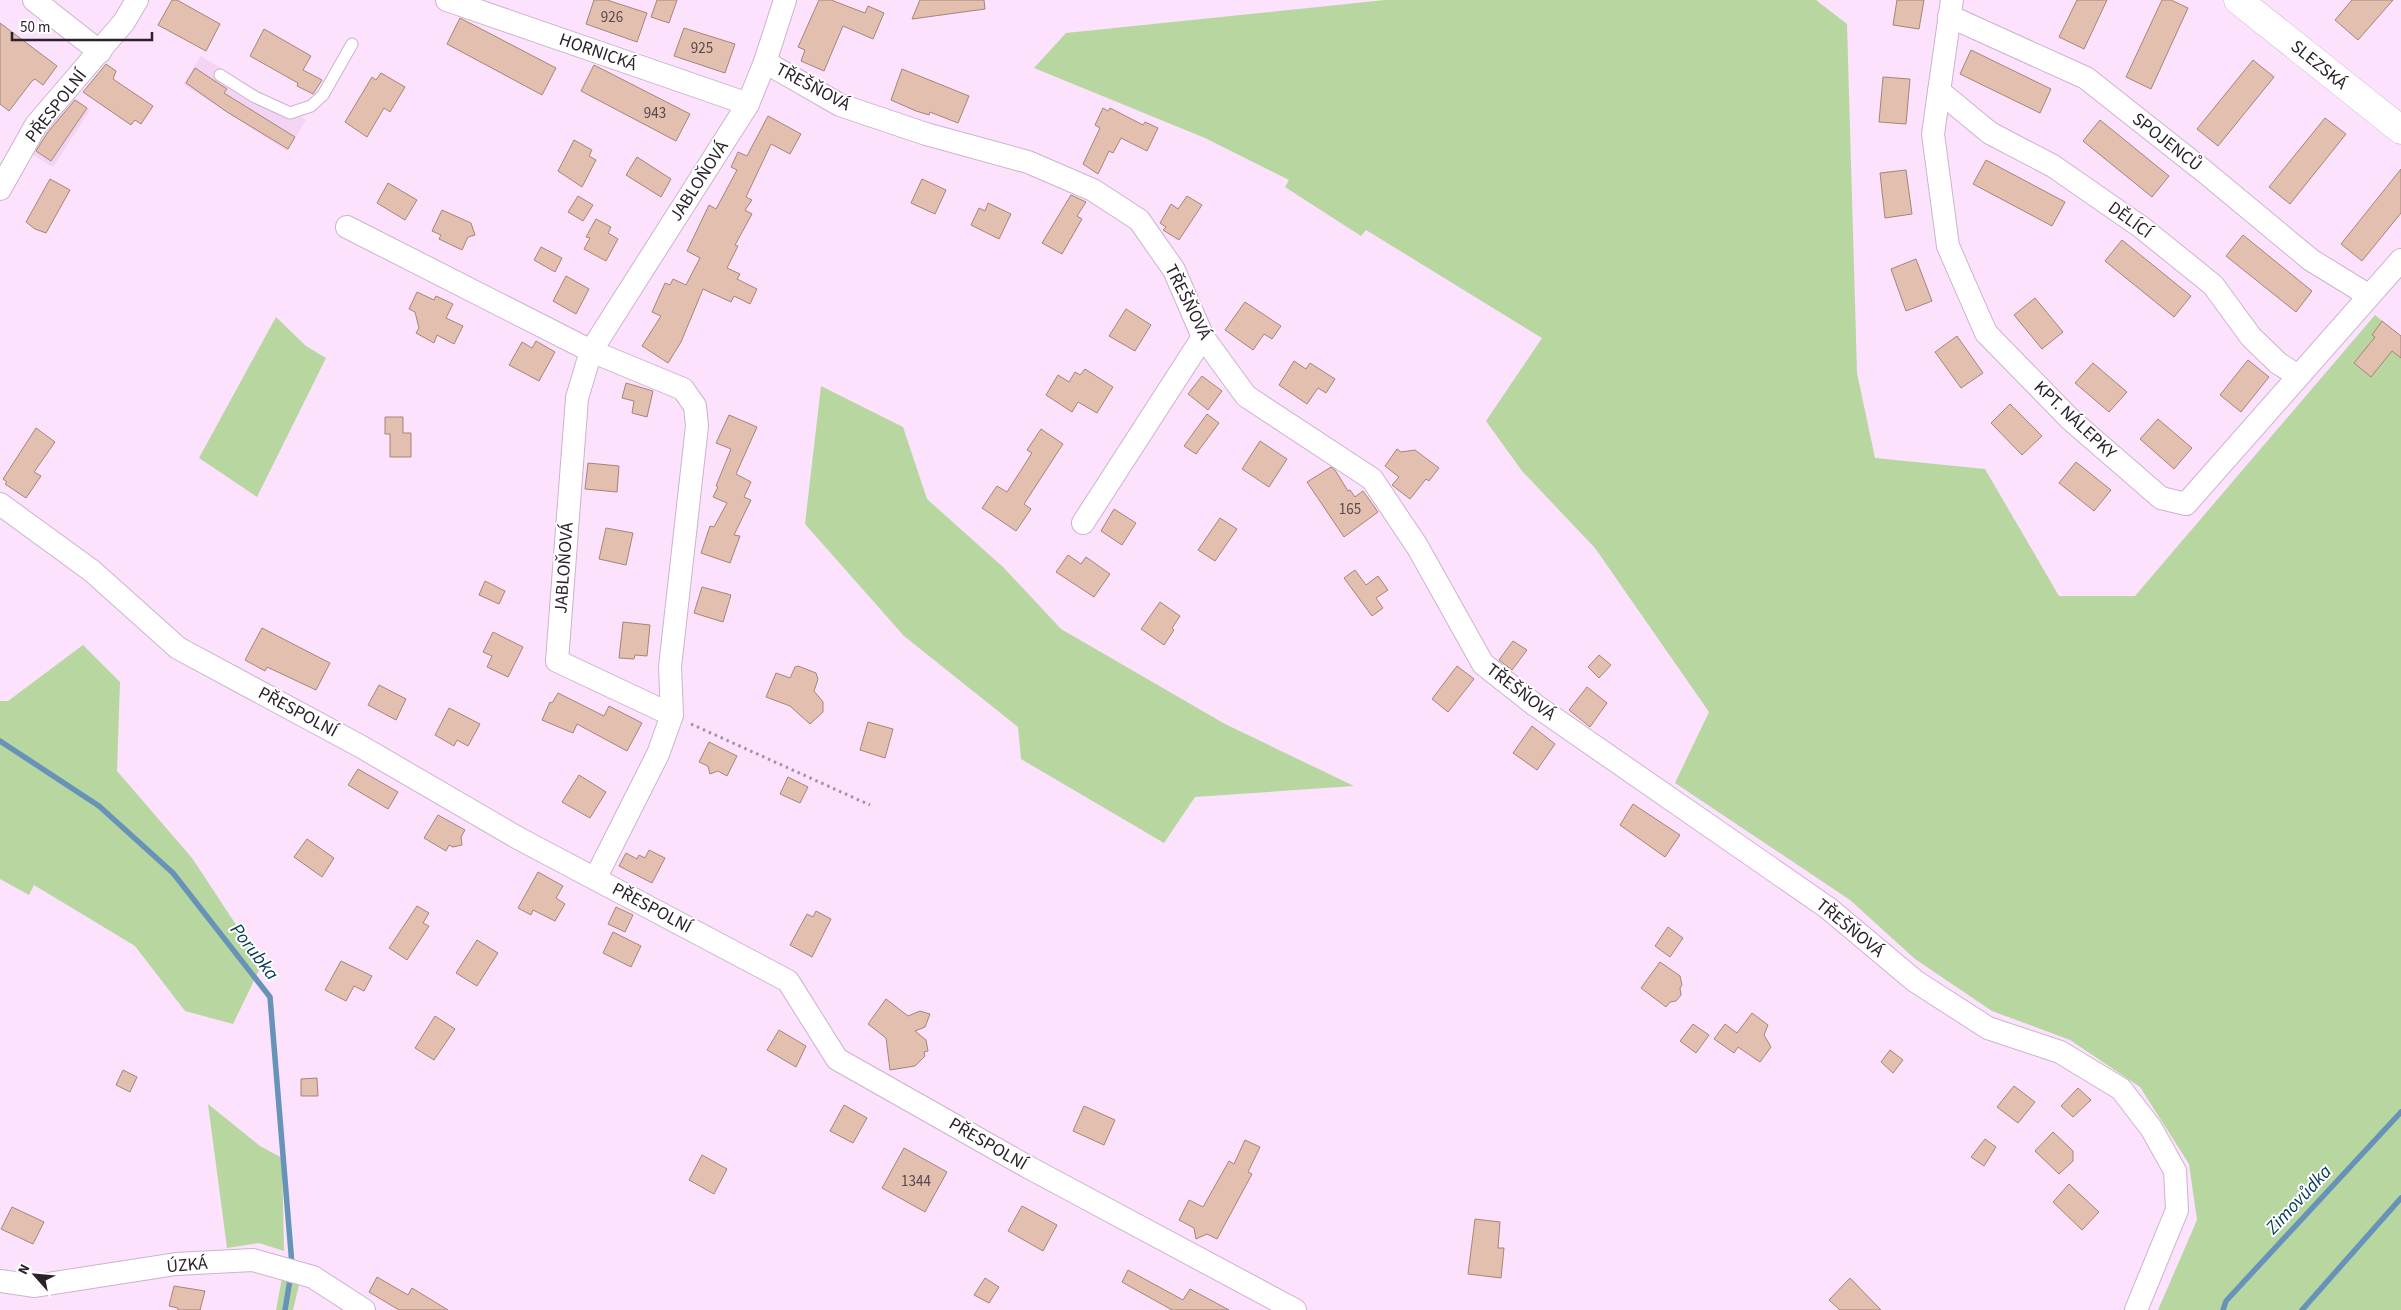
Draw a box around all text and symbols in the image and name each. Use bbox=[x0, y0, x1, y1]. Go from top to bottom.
house number: 926 bbox=[601, 7, 623, 28]
scale bar bbox=[12, 10, 152, 42]
text: 50 m bbox=[20, 17, 50, 38]
street label: HORNICKÁ bbox=[556, 27, 640, 77]
street label: SLEZSKÁ bbox=[2285, 34, 2353, 96]
house number: 925 bbox=[691, 38, 713, 59]
street label: TŘEŠŇOVÁ bbox=[771, 57, 855, 117]
street label: PŘESPOLNÍ bbox=[19, 63, 93, 148]
house number: 943 bbox=[644, 103, 666, 124]
street label: SPOJENCŮ bbox=[2127, 107, 2207, 177]
street label: JABLOŇOVÁ bbox=[664, 136, 734, 226]
street label: DĚLÍCÍ bbox=[2103, 195, 2158, 245]
street label: TŘEŠŇOVÁ bbox=[1158, 260, 1218, 344]
street label: KPT. NÁLEPKY bbox=[2028, 375, 2122, 465]
house number: 165 bbox=[1339, 499, 1361, 520]
street label: JABLOŇOVÁ bbox=[548, 521, 580, 614]
street label: TŘEŠŇOVÁ bbox=[1481, 658, 1561, 727]
street label: PŘESPOLNÍ bbox=[254, 681, 343, 744]
street label: PŘESPOLNÍ bbox=[608, 877, 697, 940]
street label: TŘEŠŇOVÁ bbox=[1811, 893, 1890, 963]
water label: Porubka bbox=[223, 918, 285, 986]
street label: PŘESPOLNÍ bbox=[944, 1111, 1033, 1177]
water label: Zimovůdka bbox=[2259, 1159, 2338, 1242]
house number: 1344 bbox=[901, 1171, 931, 1192]
north arrow bbox=[10, 1250, 60, 1300]
street label: ÚZKÁ bbox=[165, 1251, 209, 1279]
text: N bbox=[13, 1261, 35, 1278]

